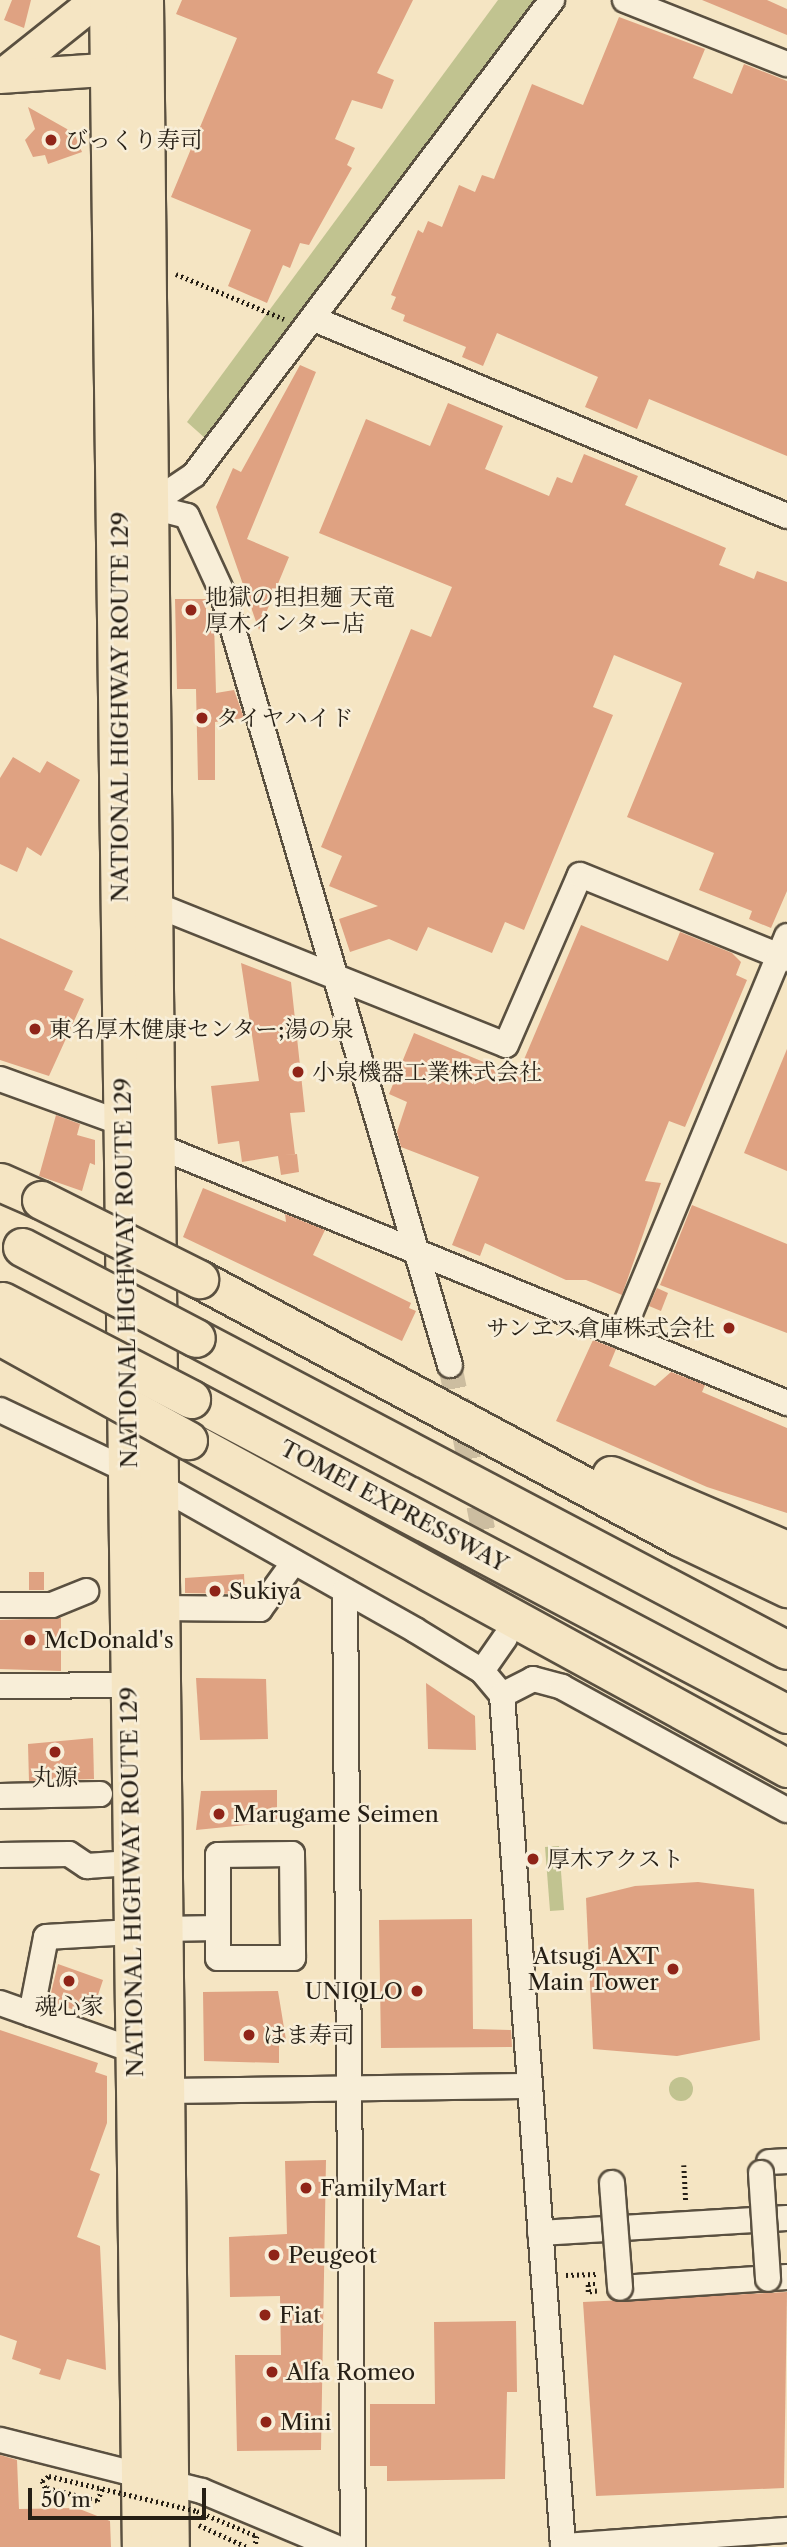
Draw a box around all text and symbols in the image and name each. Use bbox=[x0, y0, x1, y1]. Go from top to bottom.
place label: びっくり寿司 bbox=[65, 126, 203, 154]
marker: びっくり寿司 bbox=[43, 132, 59, 148]
street label: NATIONAL HIGHWAY ROUTE 129 bbox=[106, 511, 134, 903]
place label: 地獄の担担麺 天竜 厚木インター店 bbox=[205, 583, 395, 637]
marker: 地獄の担担麺 天竜 厚木インター店 bbox=[183, 602, 199, 618]
place label: タイヤハイド bbox=[216, 704, 354, 732]
marker: タイヤハイド bbox=[194, 710, 210, 726]
place label: 東名厚木健康センター;湯の泉 bbox=[49, 1015, 355, 1043]
marker: 東名厚木健康センター;湯の泉 bbox=[27, 1021, 43, 1037]
place label: 小泉機器工業株式会社 bbox=[312, 1058, 542, 1086]
marker: 小泉機器工業株式会社 bbox=[290, 1064, 306, 1080]
street label: NATIONAL HIGHWAY ROUTE 129 bbox=[109, 1077, 143, 1469]
place label: サンヱス倉庫株式会社 bbox=[485, 1314, 715, 1342]
marker: サンヱス倉庫株式会社 bbox=[721, 1320, 737, 1336]
street label: TOMEI EXPRESSWAY bbox=[275, 1434, 513, 1578]
place label: Sukiya bbox=[229, 1577, 301, 1605]
marker: Sukiya bbox=[207, 1583, 223, 1599]
place label: McDonald's bbox=[44, 1626, 174, 1654]
marker: McDonald's bbox=[22, 1632, 38, 1648]
street label: NATIONAL HIGHWAY ROUTE 129 bbox=[115, 1686, 149, 2078]
marker: 丸源 bbox=[47, 1744, 63, 1760]
place label: 丸源 bbox=[32, 1763, 78, 1791]
place label: Marugame Seimen bbox=[233, 1800, 439, 1828]
marker: Marugame Seimen bbox=[211, 1806, 227, 1822]
place label: 厚木アクスト bbox=[547, 1845, 685, 1873]
marker: 厚木アクスト bbox=[525, 1851, 541, 1867]
place label: Atsugi AXT Main Tower bbox=[527, 1942, 659, 1996]
marker: Atsugi AXT Main Tower bbox=[665, 1961, 681, 1977]
marker: 魂心家 bbox=[61, 1973, 77, 1989]
place label: UNIQLO bbox=[305, 1977, 403, 2005]
marker: UNIQLO bbox=[409, 1983, 425, 1999]
place label: 魂心家 bbox=[35, 1992, 103, 2020]
place label: はま寿司 bbox=[263, 2021, 355, 2049]
marker: はま寿司 bbox=[241, 2027, 257, 2043]
place label: FamilyMart bbox=[320, 2174, 447, 2202]
marker: FamilyMart bbox=[298, 2180, 314, 2196]
place label: Peugeot bbox=[288, 2241, 377, 2269]
marker: Peugeot bbox=[266, 2247, 282, 2263]
place label: Fiat bbox=[279, 2301, 321, 2329]
marker: Fiat bbox=[257, 2307, 273, 2323]
place label: Alfa Romeo bbox=[286, 2358, 415, 2386]
marker: Alfa Romeo bbox=[264, 2364, 280, 2380]
place label: Mini bbox=[280, 2408, 332, 2436]
marker: Mini bbox=[258, 2414, 274, 2430]
scale bar bbox=[32, 2474, 210, 2518]
text: 50 m bbox=[41, 2487, 91, 2512]

